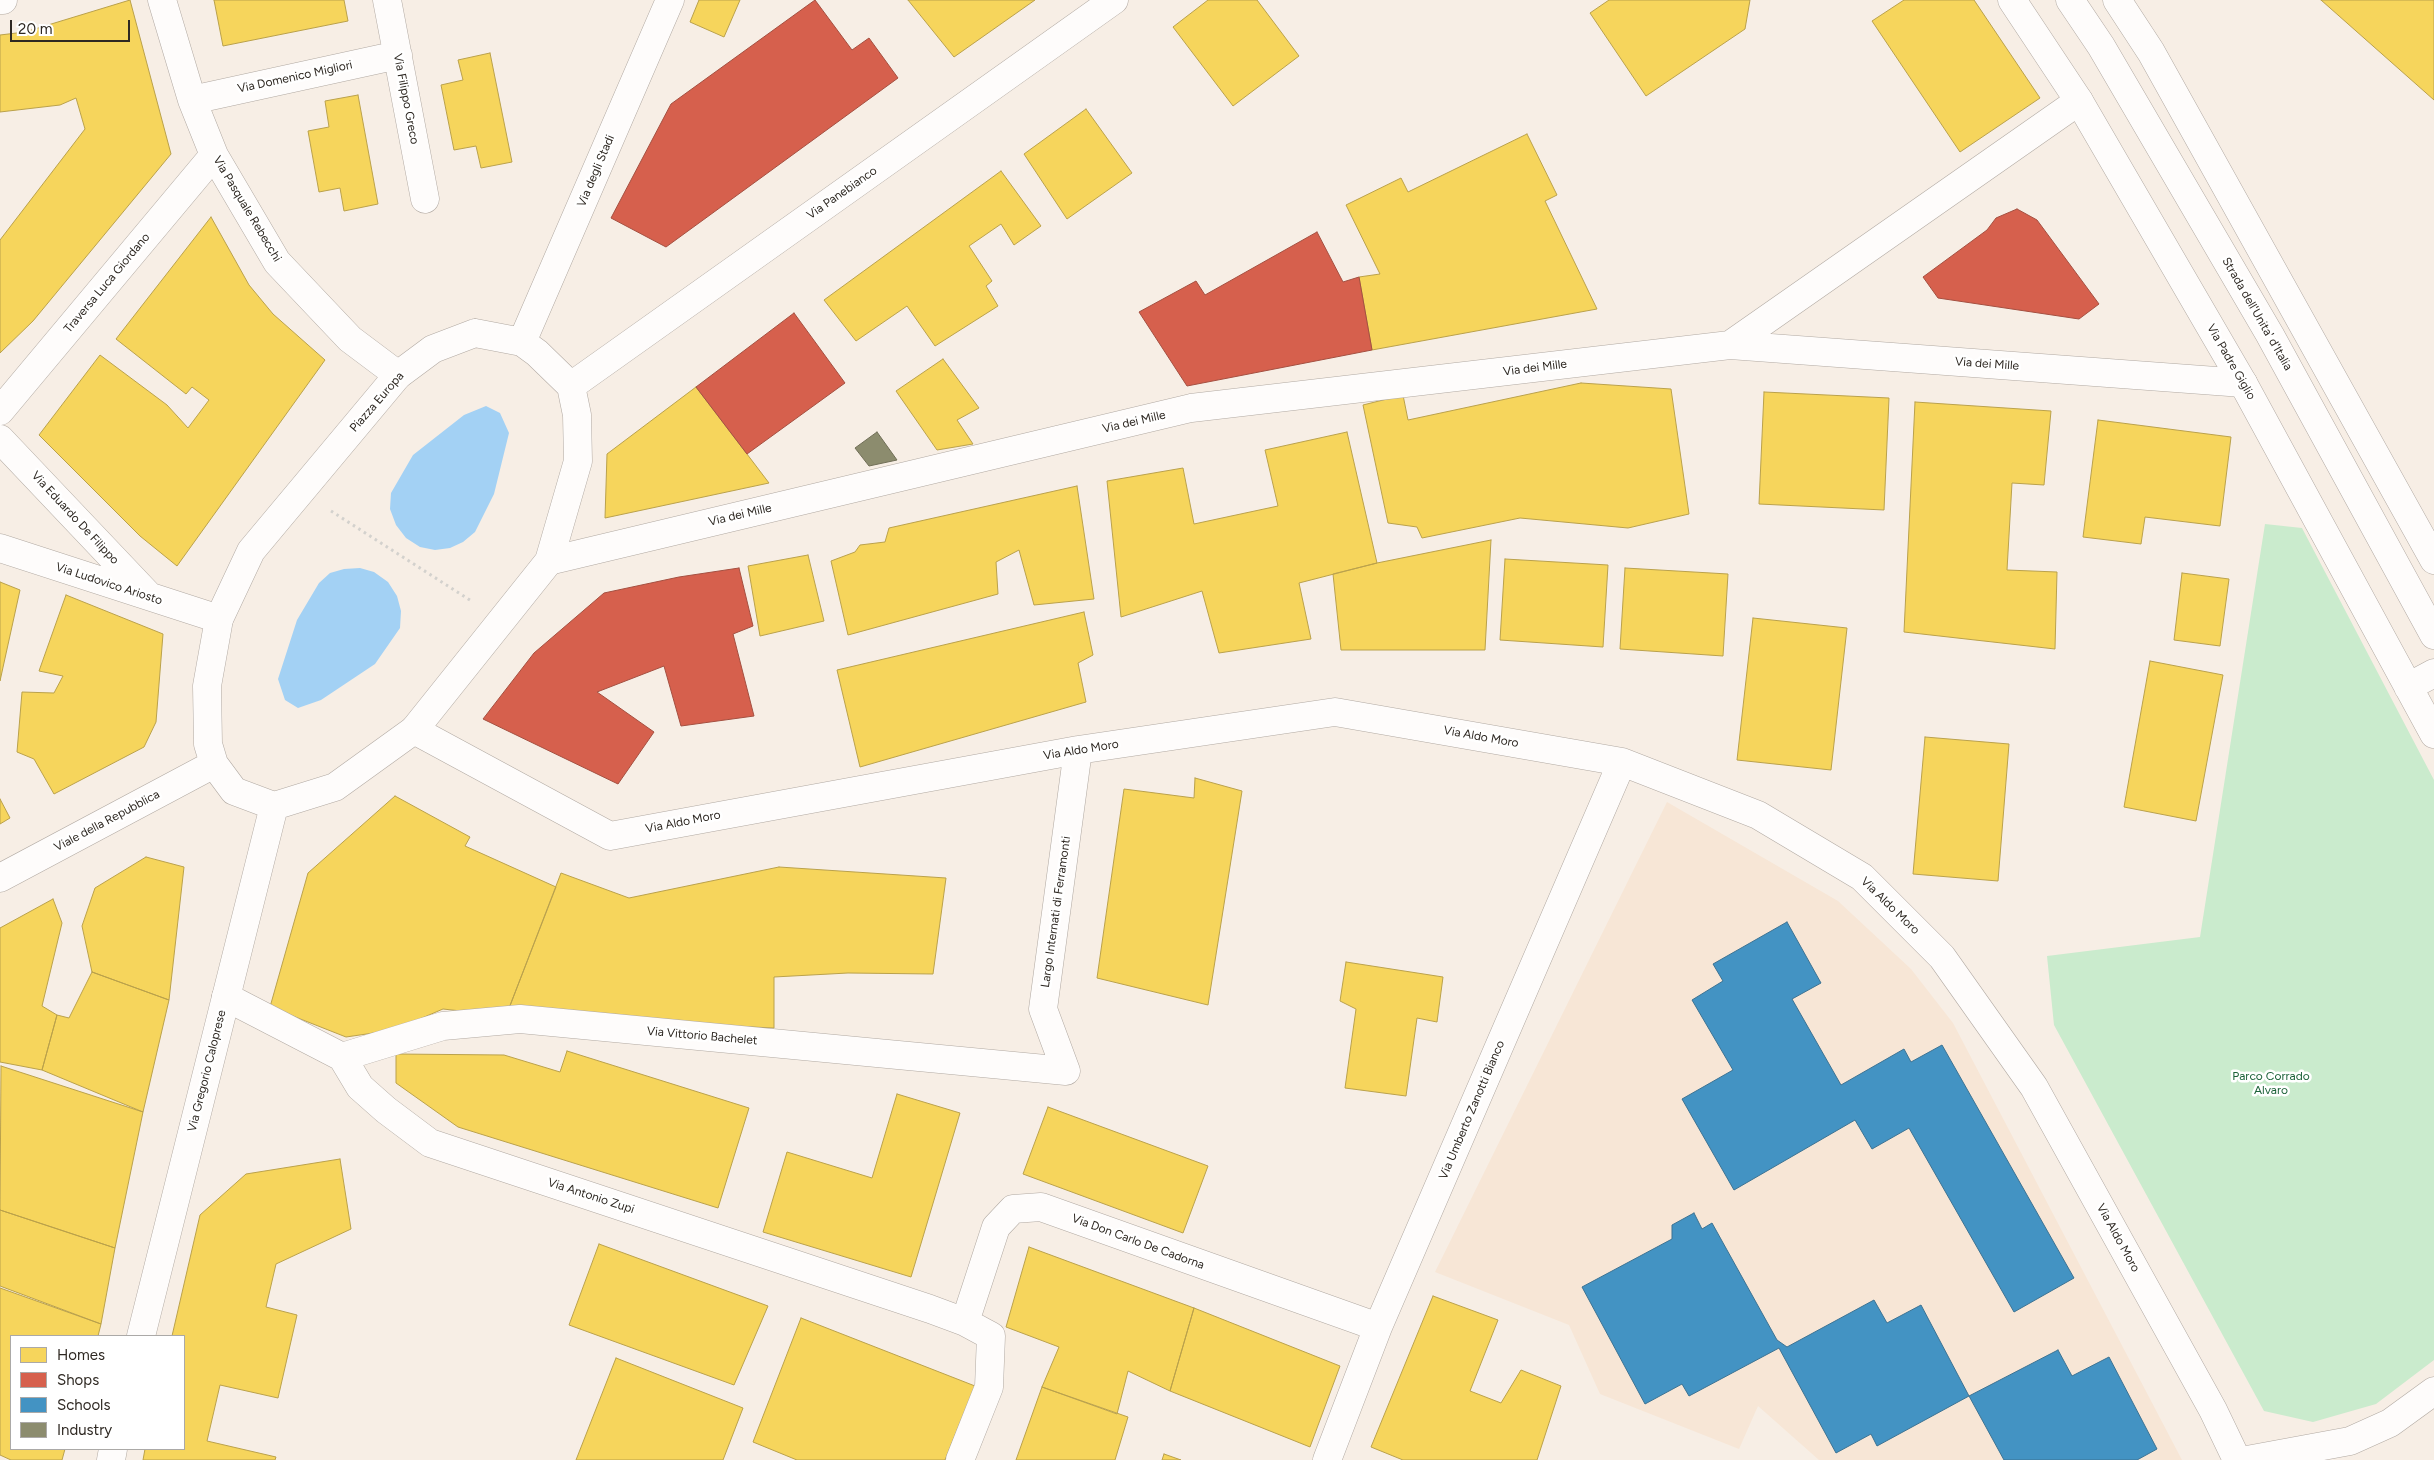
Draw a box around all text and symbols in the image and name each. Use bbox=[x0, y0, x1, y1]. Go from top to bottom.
scale bar bbox=[12, 10, 132, 42]
text: 20 m bbox=[18, 20, 52, 38]
street label: Via Filippo Greco bbox=[390, 52, 422, 146]
street label: Via Domenico Migliori bbox=[236, 58, 354, 96]
street label: Via degli Stadi bbox=[574, 133, 618, 209]
street label: Via Pasquale Rebecchi bbox=[210, 154, 284, 264]
street label: Via Panebianco bbox=[804, 163, 880, 223]
street label: Traversa Luca Giordano bbox=[61, 230, 153, 336]
street label: Strada dell'Unita' d'Italia bbox=[2219, 255, 2295, 373]
street label: Via Padre Giglio bbox=[2203, 322, 2259, 402]
street label: Via dei Mille bbox=[1954, 355, 2020, 373]
street label: Via dei Mille bbox=[1502, 357, 1568, 379]
street label: Piazza Europa bbox=[347, 369, 407, 435]
street label: Via dei Mille bbox=[1101, 408, 1167, 436]
street label: Via Eduardo De Filippo bbox=[28, 469, 122, 567]
street label: Via dei Mille bbox=[707, 501, 773, 529]
street label: Via Ludovico Ariosto bbox=[54, 560, 164, 608]
street label: Via Aldo Moro bbox=[1442, 723, 1520, 751]
street label: Via Aldo Moro bbox=[1042, 737, 1120, 763]
street label: Viale della Repubblica bbox=[52, 787, 162, 855]
street label: Via Aldo Moro bbox=[644, 808, 722, 836]
street label: Largo Internati di Ferramonti bbox=[1038, 835, 1074, 989]
street label: Via Aldo Moro bbox=[1858, 874, 1922, 938]
street label: Via Gregorio Caloprese bbox=[185, 1009, 229, 1133]
street label: Via Vittorio Bachelet bbox=[646, 1024, 758, 1048]
street label: Via Umberto Zanotti Bianco bbox=[1436, 1038, 1508, 1182]
park label: Parco Corrado Alvaro bbox=[2232, 1069, 2310, 1097]
street label: Via Antonio Zupi bbox=[546, 1175, 636, 1217]
street label: Via Aldo Moro bbox=[2093, 1201, 2143, 1275]
street label: Via Don Carlo De Cadorna bbox=[1070, 1211, 1206, 1273]
legend bbox=[10, 1335, 185, 1450]
text: Homes bbox=[57, 1346, 105, 1364]
text: Shops bbox=[57, 1371, 99, 1389]
text: Schools bbox=[57, 1396, 110, 1414]
text: Industry bbox=[57, 1421, 112, 1439]

